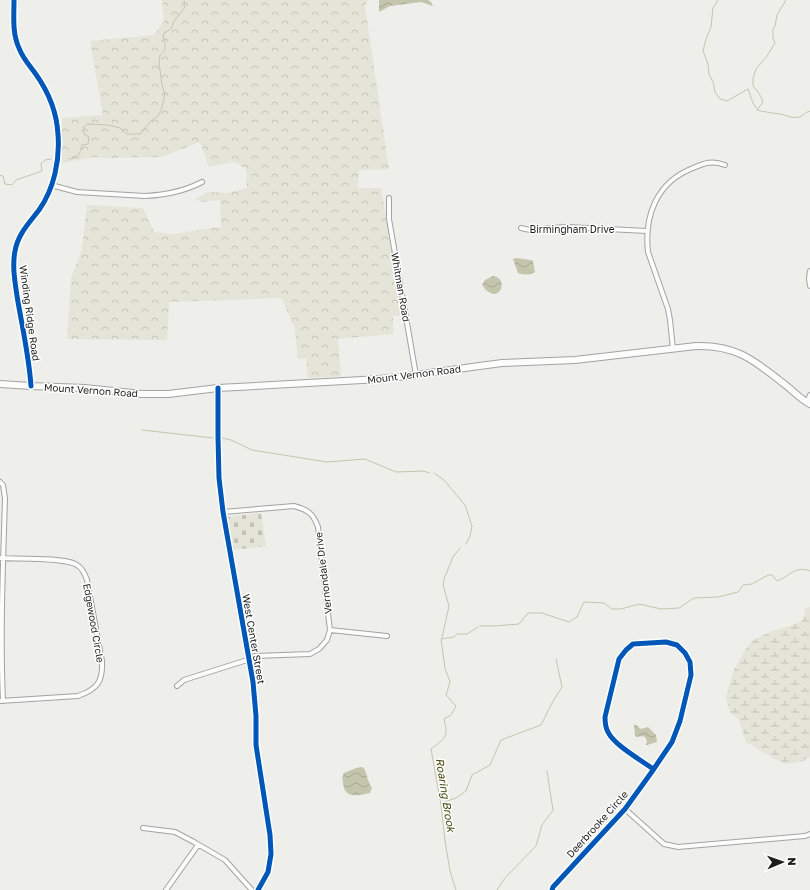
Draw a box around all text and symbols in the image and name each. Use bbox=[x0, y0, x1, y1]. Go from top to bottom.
street label: Birmingham Drive bbox=[529, 223, 615, 235]
street label: Whitman Road bbox=[389, 251, 413, 323]
street label: Winding Ridge Road bbox=[17, 264, 43, 362]
street label: Mount Vernon Road bbox=[366, 362, 462, 386]
street label: Mount Vernon Road bbox=[44, 381, 138, 399]
street label: Vernondale Drive bbox=[312, 531, 334, 614]
street label: Edgewood Circle bbox=[81, 582, 107, 664]
street label: West Center Street bbox=[240, 593, 268, 685]
water label: Roaring Brook bbox=[433, 757, 459, 835]
street label: Deerbrooke Circle bbox=[564, 788, 630, 860]
north arrow bbox=[762, 842, 802, 882]
text: N bbox=[786, 857, 799, 866]

